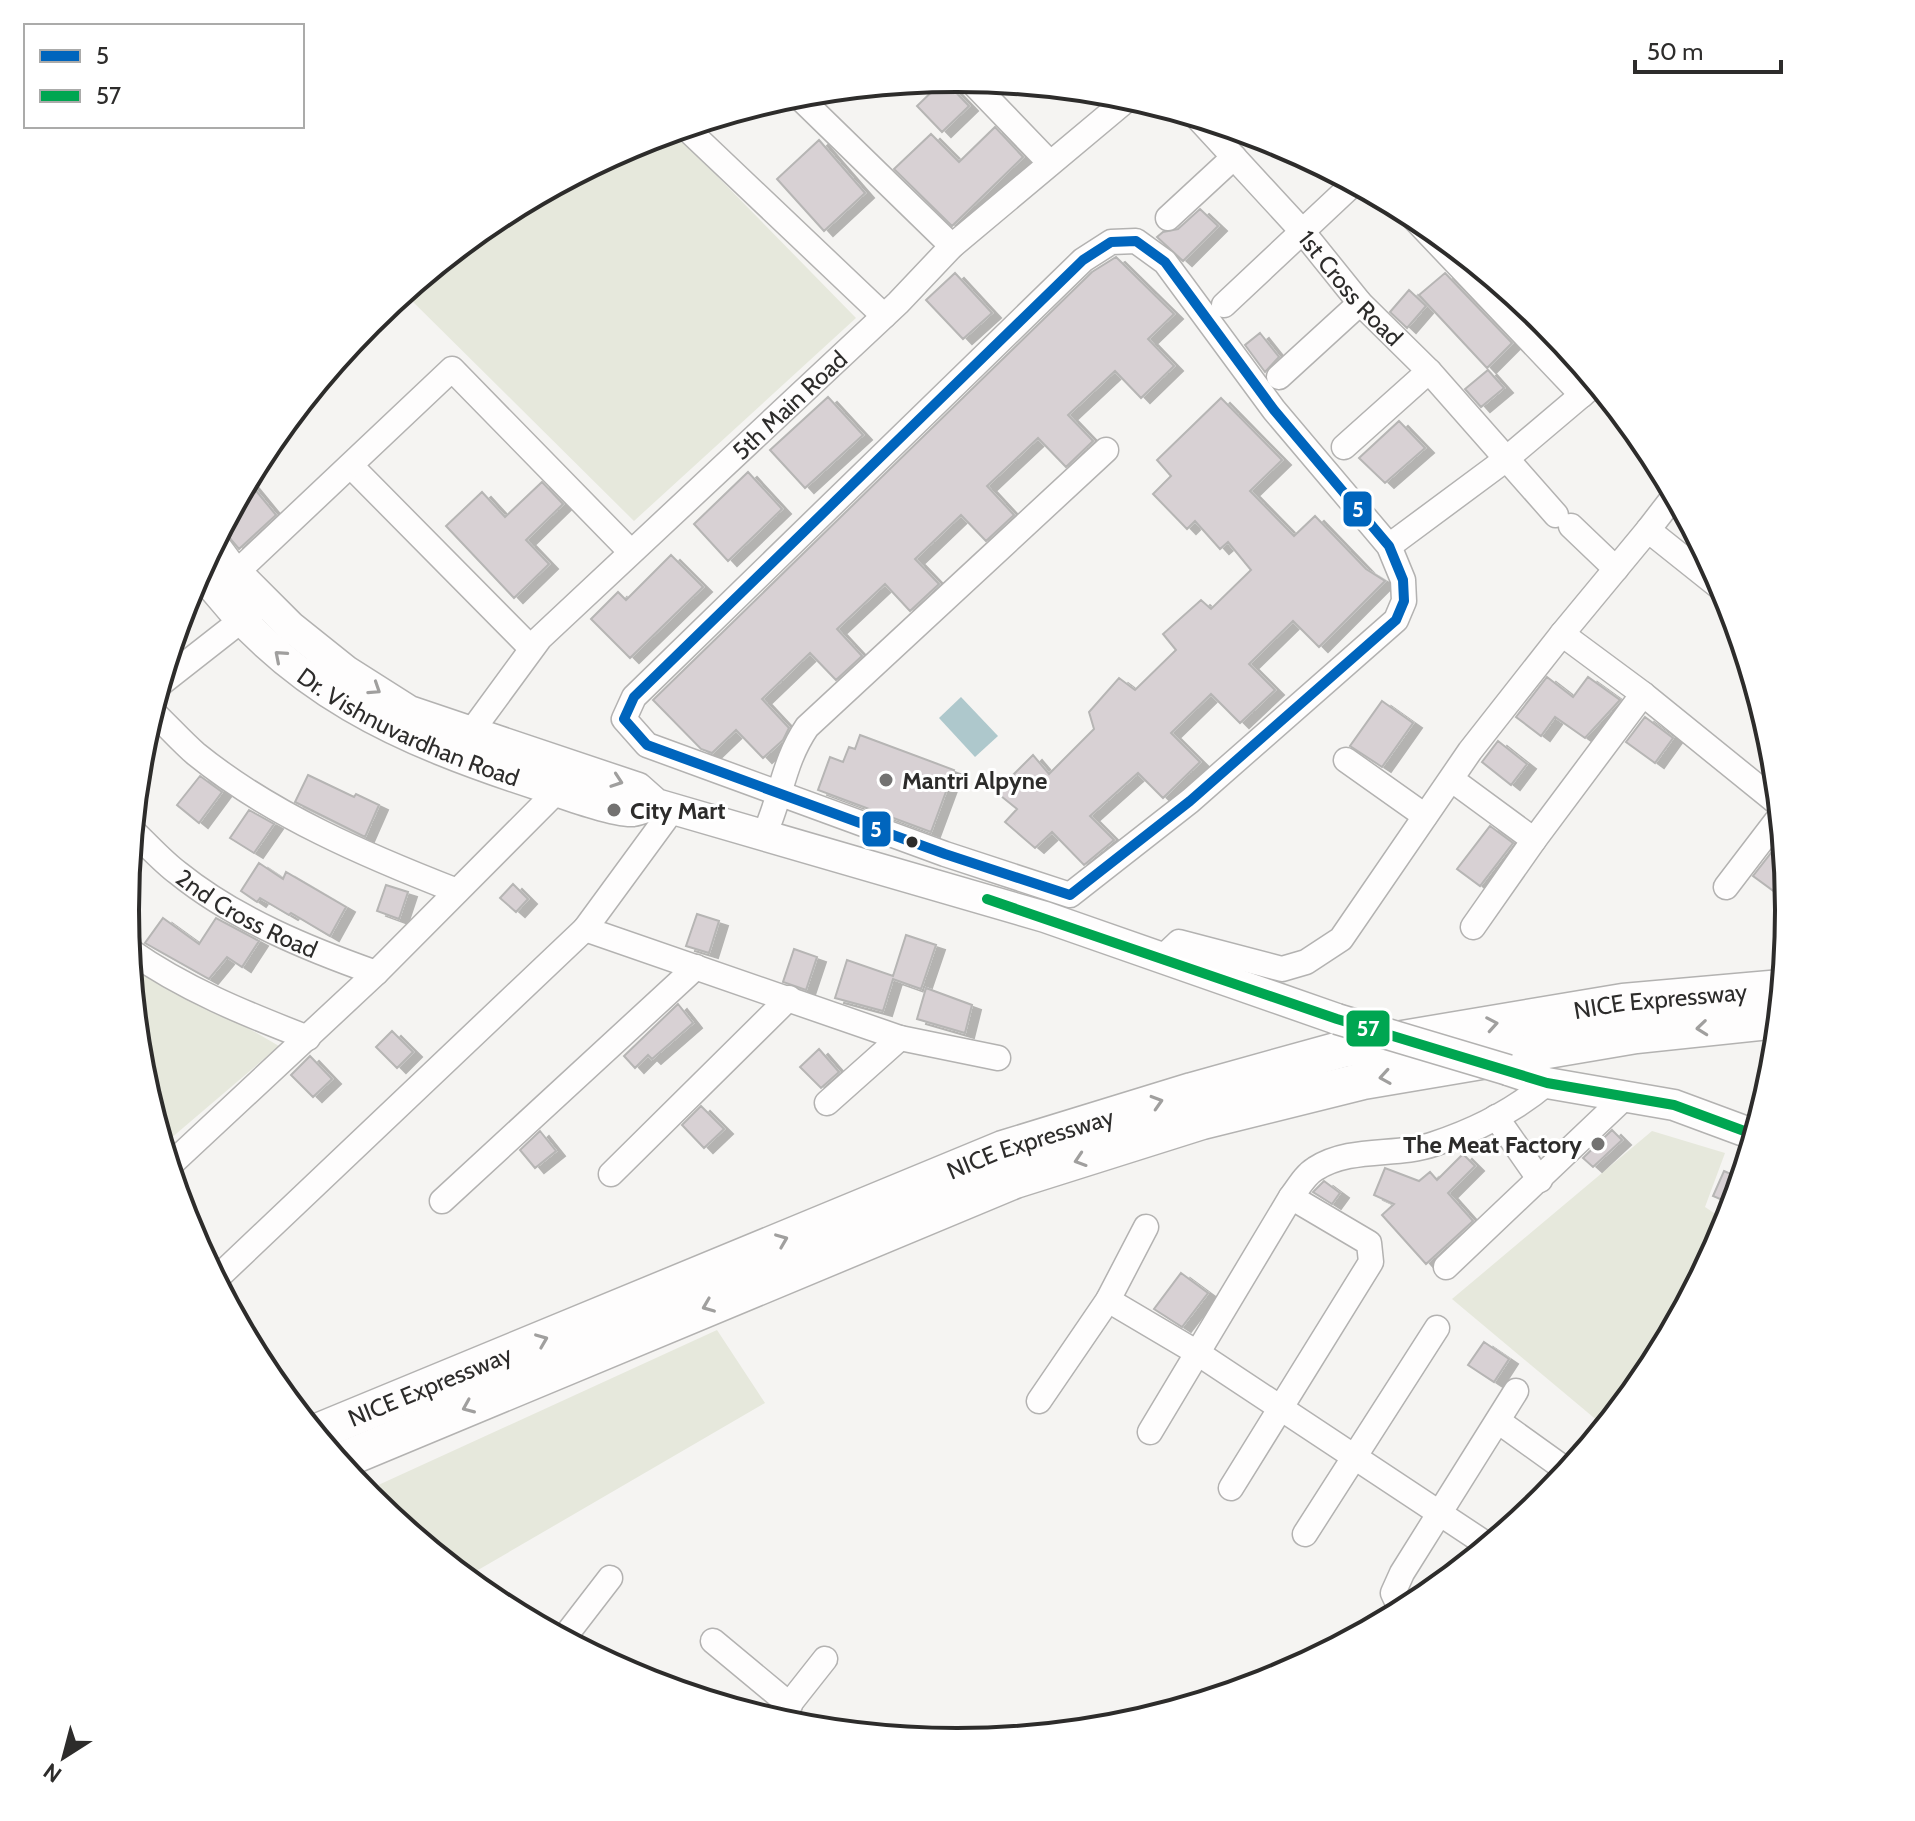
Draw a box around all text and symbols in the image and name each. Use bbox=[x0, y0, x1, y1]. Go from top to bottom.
legend bbox=[24, 24, 304, 128]
scale bar bbox=[1635, 24, 1781, 74]
text: 50 m bbox=[1647, 37, 1703, 66]
text: 5 bbox=[96, 41, 109, 70]
text: 57 bbox=[96, 81, 121, 110]
street label: 1st Cross Road bbox=[1293, 224, 1409, 352]
street label: 5th Main Road bbox=[726, 344, 853, 465]
line badge: 5 bbox=[1342, 490, 1373, 528]
text: 5 bbox=[1352, 496, 1364, 523]
one-way arrow bbox=[275, 651, 289, 666]
street label: Dr. Vishnuvardhan Road bbox=[292, 661, 523, 792]
one-way arrow bbox=[366, 680, 381, 695]
place label: Mantri Alpyne bbox=[902, 766, 1047, 795]
one-way arrow bbox=[610, 771, 624, 787]
marker: Mantri Alpyne bbox=[877, 771, 895, 789]
place label: City Mart bbox=[630, 796, 725, 825]
marker: City Mart bbox=[605, 801, 623, 819]
line badge: 5 bbox=[861, 810, 892, 848]
text: 5 bbox=[870, 816, 882, 843]
unlabelled marker bbox=[904, 834, 920, 850]
street label: 2nd Cross Road bbox=[170, 863, 322, 964]
street label: NICE Expressway bbox=[1571, 977, 1748, 1025]
line badge: 57 bbox=[1345, 1009, 1391, 1048]
text: 57 bbox=[1356, 1015, 1380, 1042]
one-way arrow bbox=[1485, 1016, 1498, 1033]
one-way arrow bbox=[1695, 1019, 1709, 1036]
one-way arrow bbox=[1378, 1068, 1392, 1085]
one-way arrow bbox=[1150, 1095, 1164, 1111]
street label: NICE Expressway bbox=[942, 1101, 1117, 1185]
place label: The Meat Factory bbox=[1403, 1130, 1582, 1159]
marker: The Meat Factory bbox=[1589, 1135, 1607, 1153]
one-way arrow bbox=[1074, 1150, 1088, 1166]
one-way arrow bbox=[774, 1233, 788, 1250]
one-way arrow bbox=[702, 1297, 716, 1313]
one-way arrow bbox=[534, 1333, 548, 1350]
street label: NICE Expressway bbox=[343, 1339, 516, 1432]
one-way arrow bbox=[462, 1397, 476, 1413]
north arrow bbox=[24, 1717, 104, 1797]
text: N bbox=[38, 1757, 67, 1788]

